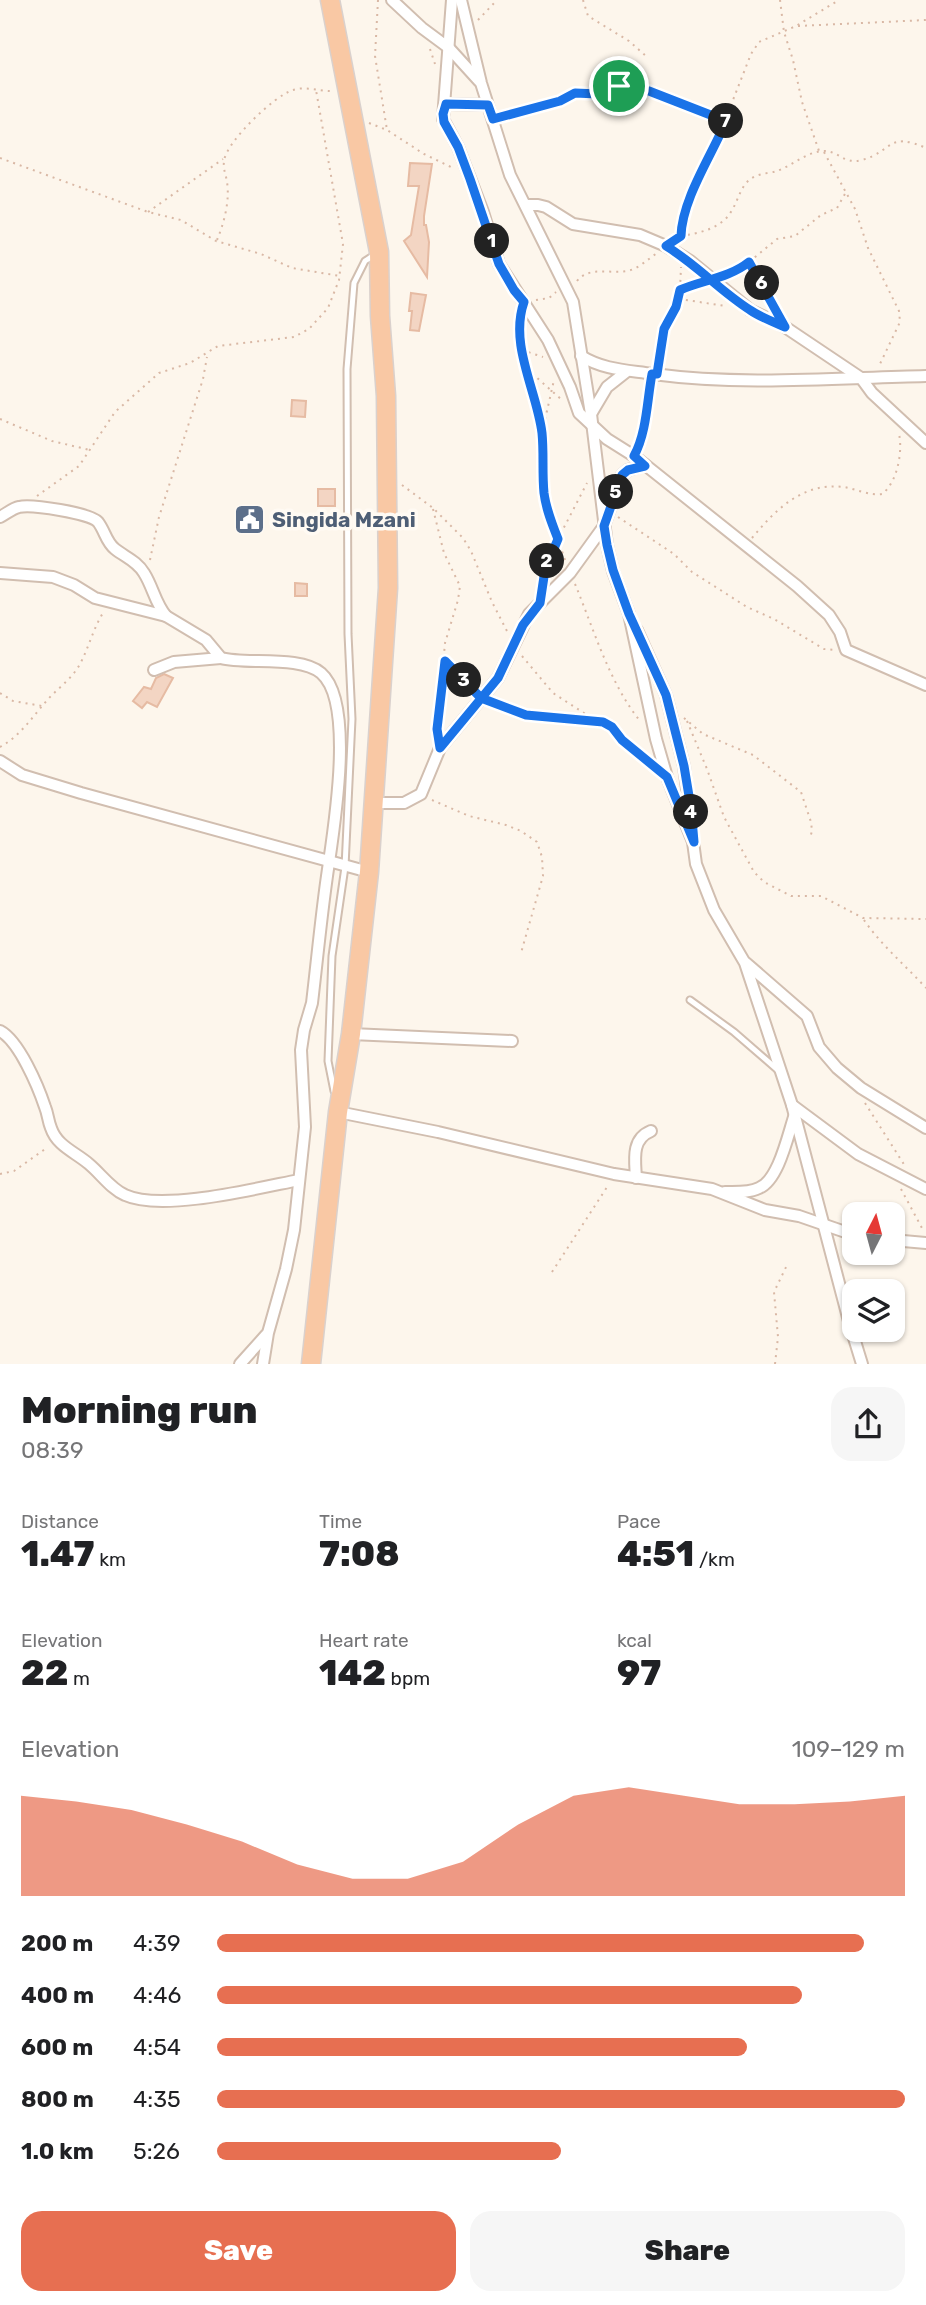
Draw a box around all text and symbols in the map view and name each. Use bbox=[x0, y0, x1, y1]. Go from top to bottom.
pin bbox=[589, 56, 649, 116]
icon: arrive bbox=[600, 67, 638, 105]
pin: 7 bbox=[708, 104, 744, 138]
text: 7 bbox=[720, 109, 731, 132]
pin: 1 bbox=[475, 224, 510, 258]
text: 1 bbox=[487, 229, 496, 252]
pin: 6 bbox=[744, 266, 780, 300]
text: 6 bbox=[755, 271, 768, 294]
pin: 5 bbox=[598, 475, 634, 510]
text: 5 bbox=[609, 480, 622, 503]
public building icon: Singida Mzani bbox=[232, 503, 266, 537]
place label: Singida Mzani bbox=[272, 507, 416, 532]
pin: 2 bbox=[530, 544, 564, 578]
text: 2 bbox=[540, 549, 553, 572]
pin: 3 bbox=[447, 662, 482, 698]
text: 3 bbox=[457, 668, 470, 691]
pin: 4 bbox=[674, 794, 708, 830]
text: 4 bbox=[684, 800, 697, 823]
north arrow bbox=[842, 1202, 905, 1265]
map controls bbox=[842, 1202, 905, 1342]
button: layers bbox=[842, 1279, 905, 1342]
text: Morning run bbox=[21, 1387, 258, 1433]
button: share bbox=[831, 1387, 905, 1461]
text: 08:39 bbox=[21, 1436, 84, 1464]
text: Distance bbox=[21, 1510, 99, 1533]
text: Time bbox=[319, 1510, 362, 1533]
text: Pace bbox=[617, 1510, 661, 1533]
text: 1.47 bbox=[21, 1533, 95, 1575]
text: 7:08 bbox=[319, 1533, 399, 1575]
text: 4:51 bbox=[617, 1533, 694, 1575]
text: km bbox=[95, 1548, 126, 1571]
text: /km bbox=[694, 1548, 735, 1571]
text: Elevation bbox=[21, 1629, 102, 1652]
text: Heart rate bbox=[319, 1629, 409, 1652]
text: kcal bbox=[617, 1629, 652, 1652]
text: 22 bbox=[21, 1652, 68, 1694]
text: 142 bbox=[319, 1652, 386, 1694]
text: 97 bbox=[617, 1652, 661, 1694]
text: m bbox=[68, 1667, 90, 1690]
text: bpm bbox=[386, 1667, 430, 1690]
text: Elevation bbox=[21, 1735, 120, 1763]
text: 109–129 m bbox=[792, 1735, 905, 1763]
text: 200 m bbox=[21, 1929, 93, 1957]
text: 4:39 bbox=[133, 1929, 181, 1957]
text: 400 m bbox=[21, 1981, 94, 2009]
text: 4:46 bbox=[133, 1981, 181, 2009]
text: 600 m bbox=[21, 2033, 93, 2061]
text: 4:54 bbox=[133, 2033, 181, 2061]
text: 800 m bbox=[21, 2085, 94, 2113]
text: 4:35 bbox=[133, 2085, 181, 2113]
text: 1.0 km bbox=[21, 2137, 94, 2165]
text: 5:26 bbox=[133, 2137, 180, 2165]
button: Save bbox=[21, 2211, 456, 2291]
button: Share bbox=[470, 2211, 905, 2291]

